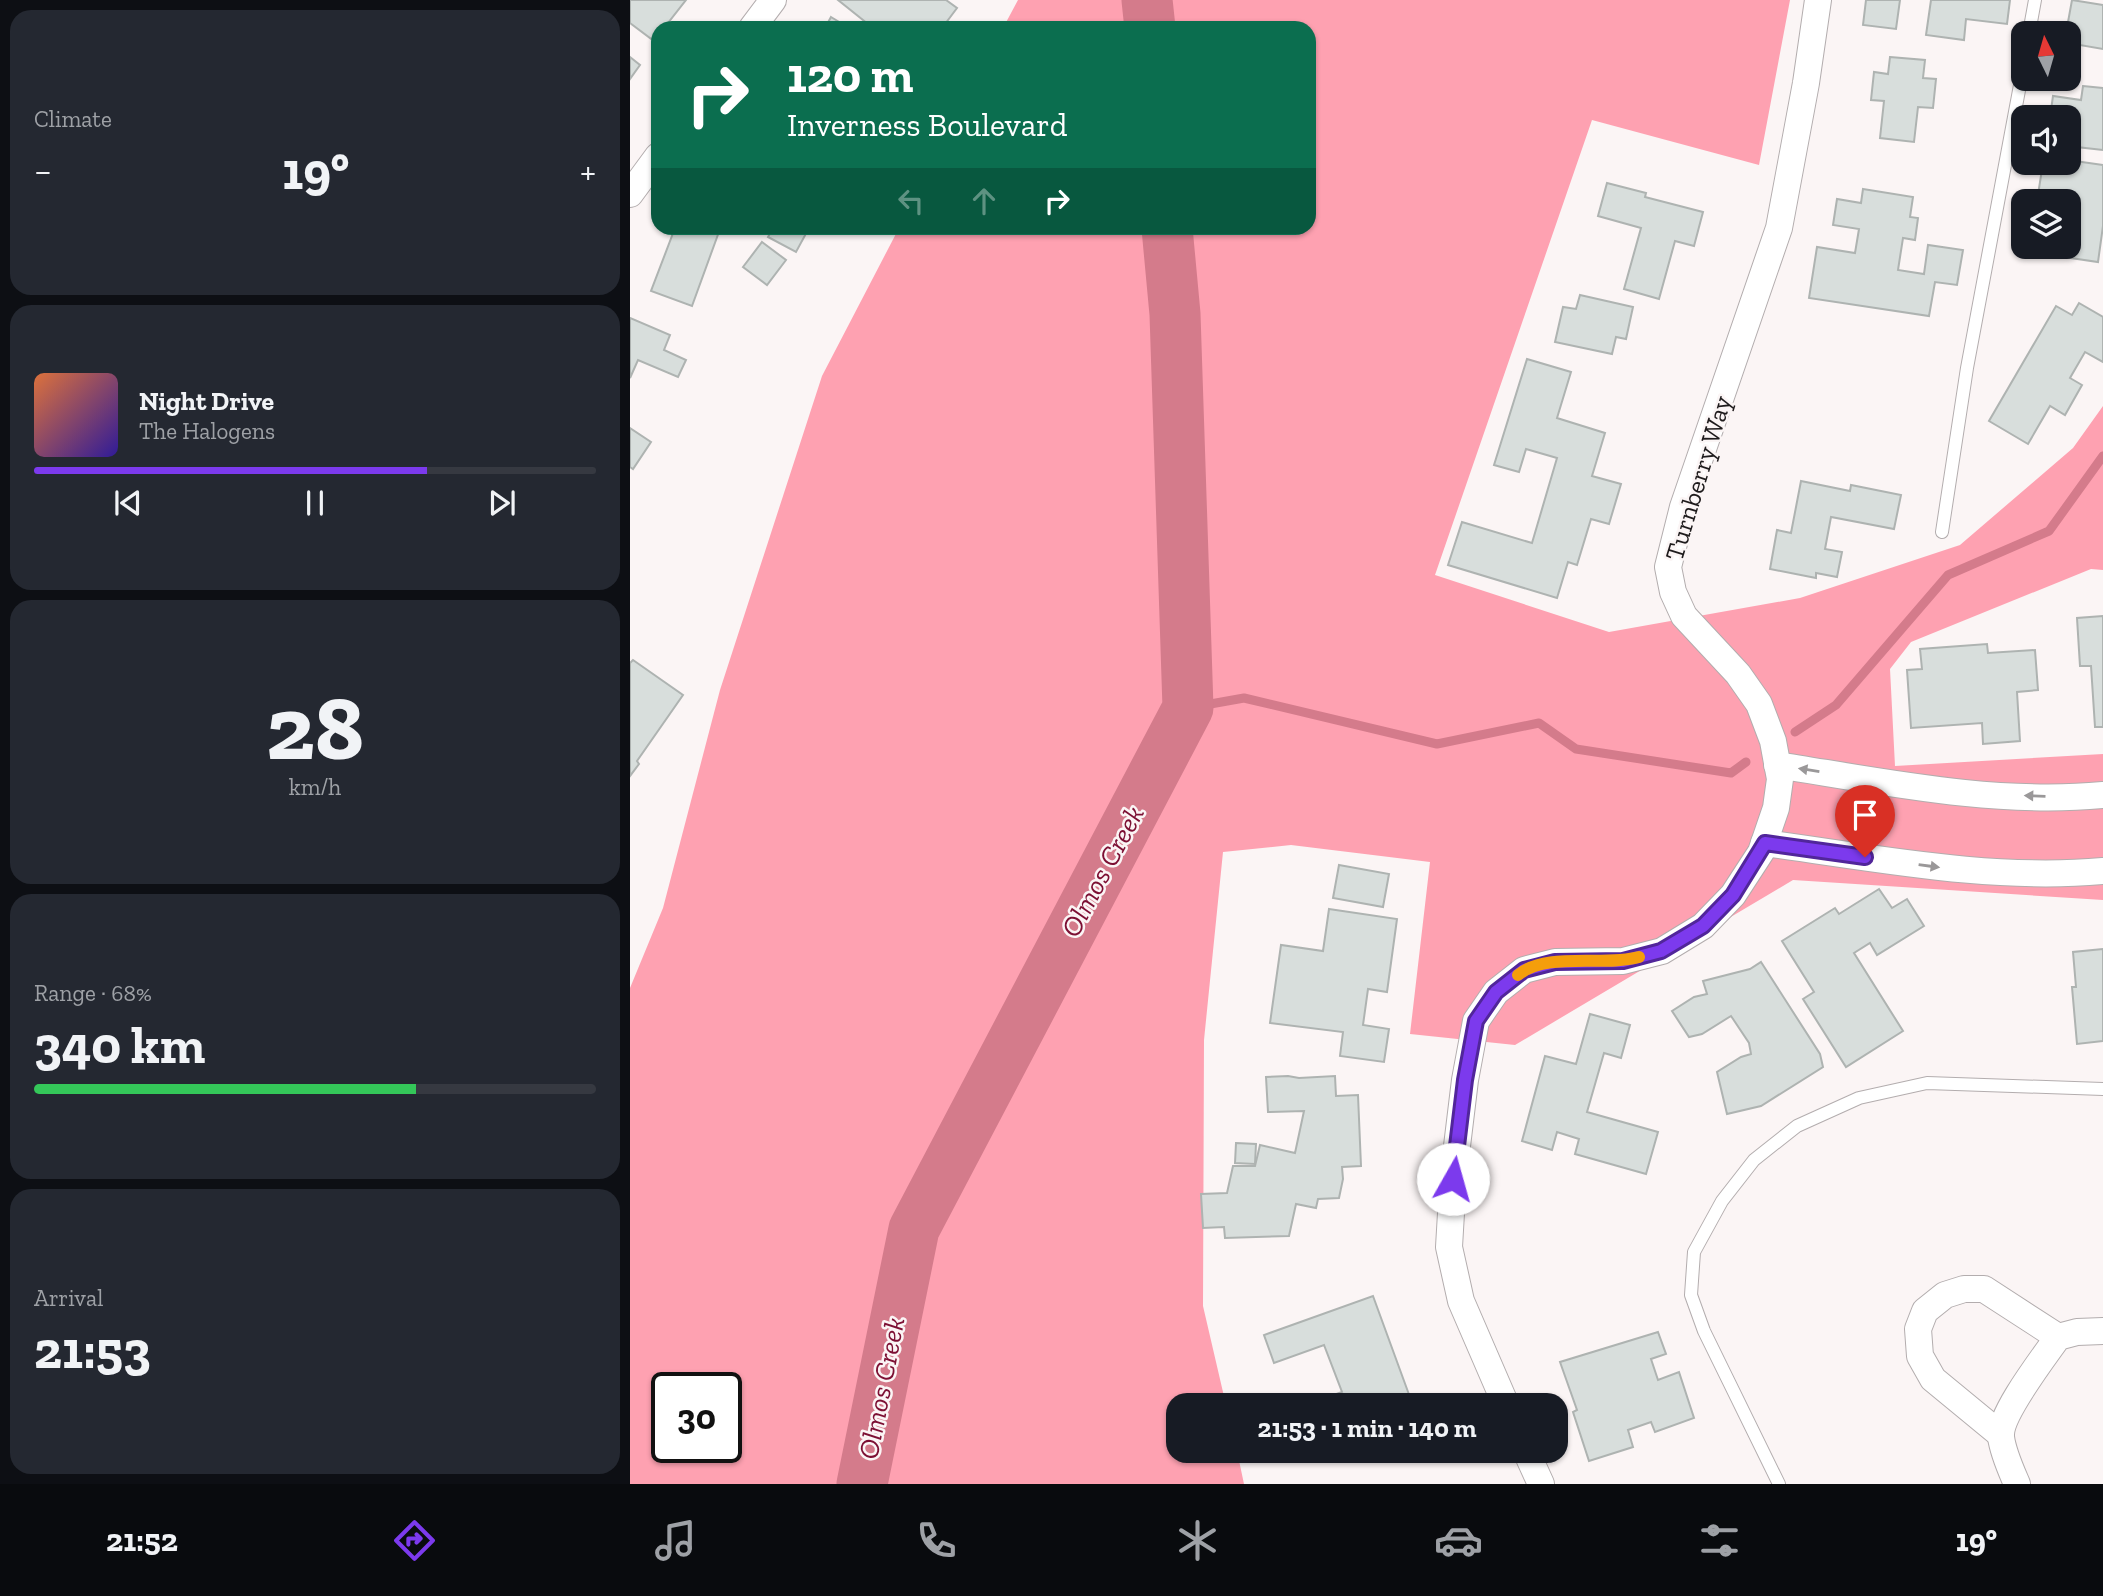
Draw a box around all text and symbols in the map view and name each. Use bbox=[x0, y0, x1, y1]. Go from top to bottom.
north arrow bbox=[2011, 21, 2081, 91]
map controls bbox=[2011, 21, 2081, 259]
text: 120 m bbox=[787, 46, 913, 105]
icon: right bbox=[672, 49, 763, 140]
text: Climate bbox=[34, 105, 112, 133]
button: sound bbox=[2011, 105, 2081, 175]
text: Inverness Boulevard bbox=[787, 106, 1067, 144]
text: 19° bbox=[282, 140, 349, 202]
text: − bbox=[34, 148, 52, 194]
text: + bbox=[580, 148, 596, 194]
icon: left bbox=[892, 182, 930, 220]
icon: ahead bbox=[965, 182, 1003, 220]
icon: right bbox=[1038, 182, 1076, 220]
button: layers bbox=[2011, 189, 2081, 259]
text: Night Drive bbox=[139, 385, 274, 417]
street label: Turnberry Way bbox=[1658, 391, 1738, 564]
text: The Halogens bbox=[139, 417, 275, 445]
icon: previous bbox=[109, 484, 147, 522]
icon: pause bbox=[296, 484, 334, 522]
icon: next bbox=[483, 484, 521, 522]
text: 28 bbox=[266, 673, 364, 782]
one-way arrow bbox=[1798, 764, 1820, 775]
text: km/h bbox=[289, 773, 341, 801]
pin bbox=[1835, 785, 1895, 857]
one-way arrow bbox=[2024, 791, 2046, 802]
icon: arrive bbox=[1846, 796, 1884, 834]
water label: Olmos Creek bbox=[1054, 800, 1151, 942]
one-way arrow bbox=[1918, 860, 1940, 871]
text: Range · 68% bbox=[34, 979, 152, 1007]
text: 340 km bbox=[34, 1014, 205, 1076]
position arrow bbox=[1416, 1142, 1490, 1216]
text: Arrival bbox=[34, 1284, 103, 1312]
water label: Olmos Creek bbox=[852, 1314, 911, 1462]
text: 21:53 bbox=[34, 1319, 151, 1381]
speed limit sign: 30 bbox=[651, 1372, 742, 1463]
text: 21:53 · 1 min · 140 m bbox=[1257, 1412, 1477, 1444]
icon: directions bbox=[390, 1516, 439, 1565]
icon: music bbox=[651, 1516, 700, 1565]
icon: phone bbox=[912, 1516, 961, 1565]
icon: climate bbox=[1173, 1516, 1222, 1565]
icon: car bbox=[1434, 1516, 1483, 1565]
icon: filters bbox=[1695, 1516, 1744, 1565]
text: 21:52 bbox=[106, 1521, 178, 1559]
text: 19° bbox=[1956, 1521, 1997, 1559]

